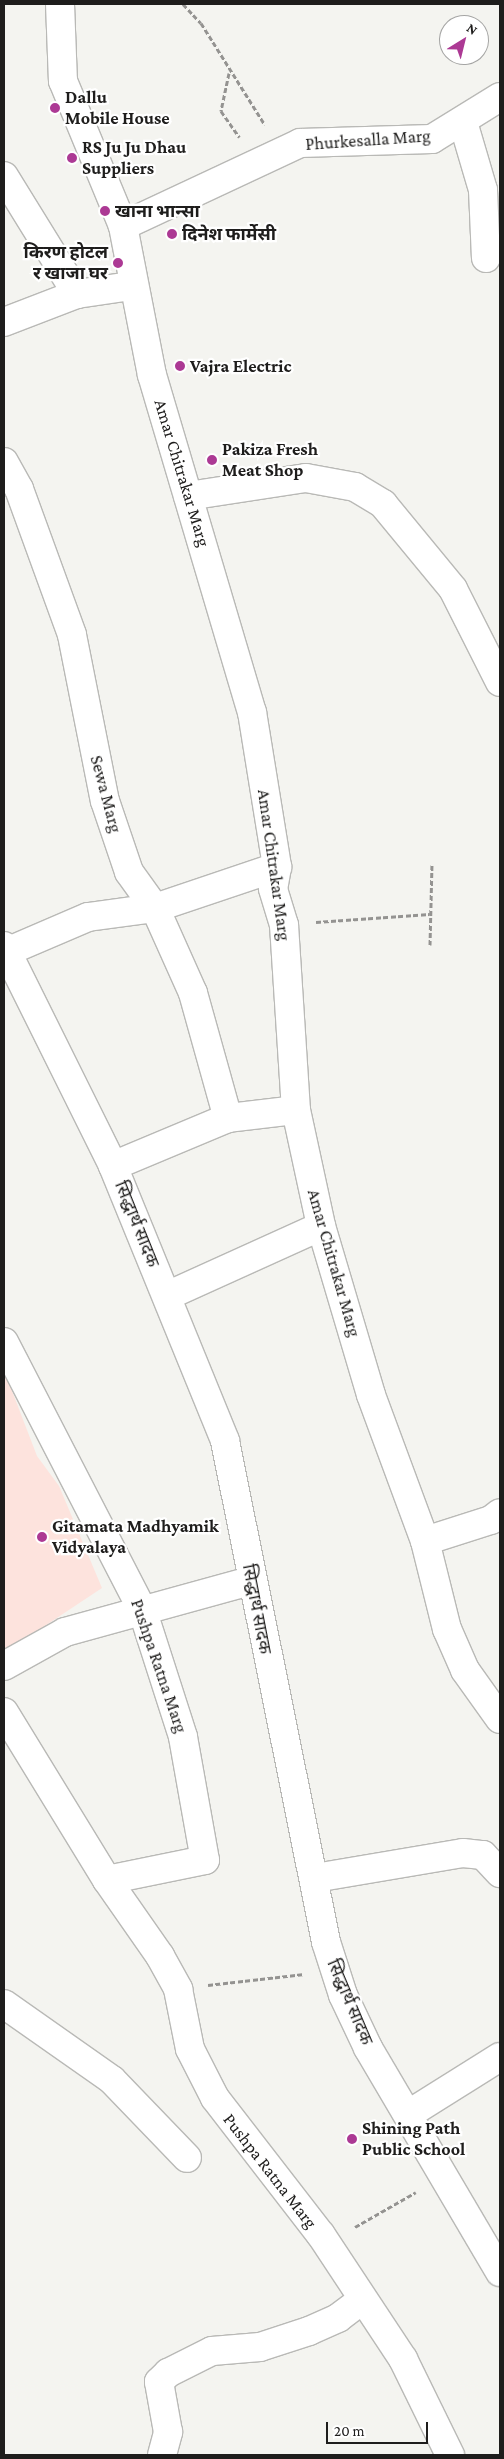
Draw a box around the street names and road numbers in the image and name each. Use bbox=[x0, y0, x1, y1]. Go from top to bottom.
street label: Phurkesalla Marg bbox=[305, 125, 431, 155]
street label: Amar Chitrakar Marg bbox=[149, 397, 215, 549]
street label: Sewa Marg bbox=[85, 753, 127, 835]
street label: Amar Chitrakar Marg bbox=[253, 788, 295, 942]
street label: सिद्धार्थ सादक bbox=[110, 1178, 164, 1270]
street label: Amar Chitrakar Marg bbox=[303, 1187, 365, 1339]
street label: सिद्धार्थ सादक bbox=[238, 1562, 276, 1656]
street label: Pushpa Ratna Marg bbox=[126, 1596, 192, 1736]
street label: सिद्धार्थ सादक bbox=[322, 1956, 378, 2048]
street label: Pushpa Ratna Marg bbox=[218, 2109, 322, 2233]

